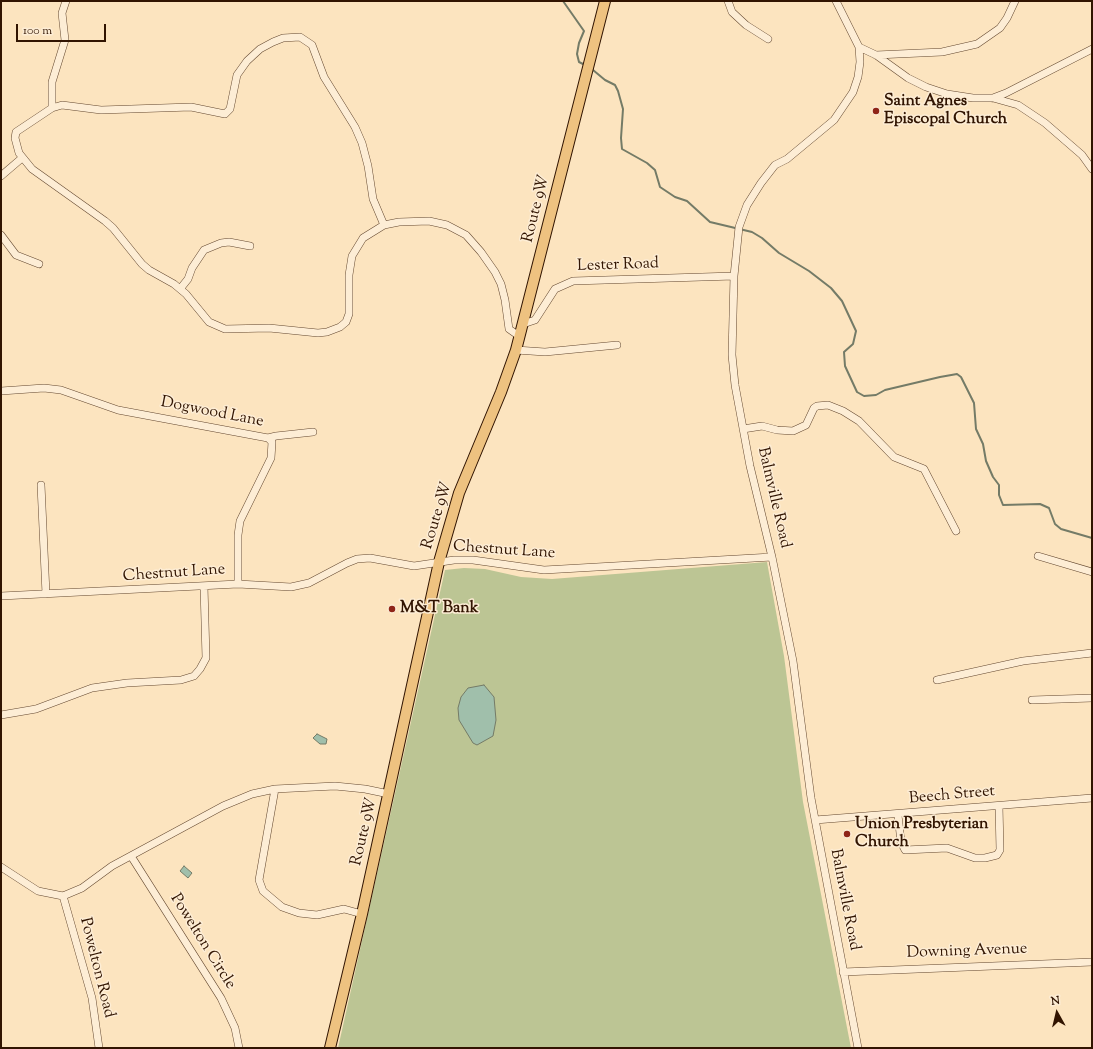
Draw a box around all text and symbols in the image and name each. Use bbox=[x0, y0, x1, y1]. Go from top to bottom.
scale bar bbox=[18, 16, 108, 42]
text: 100 m bbox=[23, 22, 52, 40]
place label: Saint Agnes Episcopal Church bbox=[884, 92, 1007, 130]
marker: Saint Agnes Episcopal Church bbox=[871, 106, 881, 116]
street label: Route 9W bbox=[519, 173, 555, 245]
street label: Lester Road bbox=[577, 255, 659, 277]
street label: Dogwood Lane bbox=[159, 394, 265, 432]
street label: Balmville Road bbox=[752, 446, 794, 550]
street label: Route 9W bbox=[419, 480, 457, 552]
street label: Chestnut Lane bbox=[452, 538, 556, 564]
street label: Chestnut Lane bbox=[122, 561, 226, 587]
place label: M&T Bank bbox=[400, 599, 478, 619]
marker: M&T Bank bbox=[387, 604, 397, 614]
street label: Beech Street bbox=[908, 783, 996, 809]
street label: Route 9W bbox=[348, 796, 382, 868]
place label: Union Presbyterian Church bbox=[855, 815, 989, 853]
marker: Union Presbyterian Church bbox=[842, 829, 852, 839]
street label: Balmville Road bbox=[825, 848, 863, 952]
street label: Powelton Circle bbox=[165, 891, 239, 993]
street label: Powelton Road bbox=[74, 916, 118, 1020]
street label: Downing Avenue bbox=[906, 940, 1028, 964]
north arrow bbox=[1037, 993, 1077, 1033]
text: N bbox=[1050, 993, 1061, 1010]

